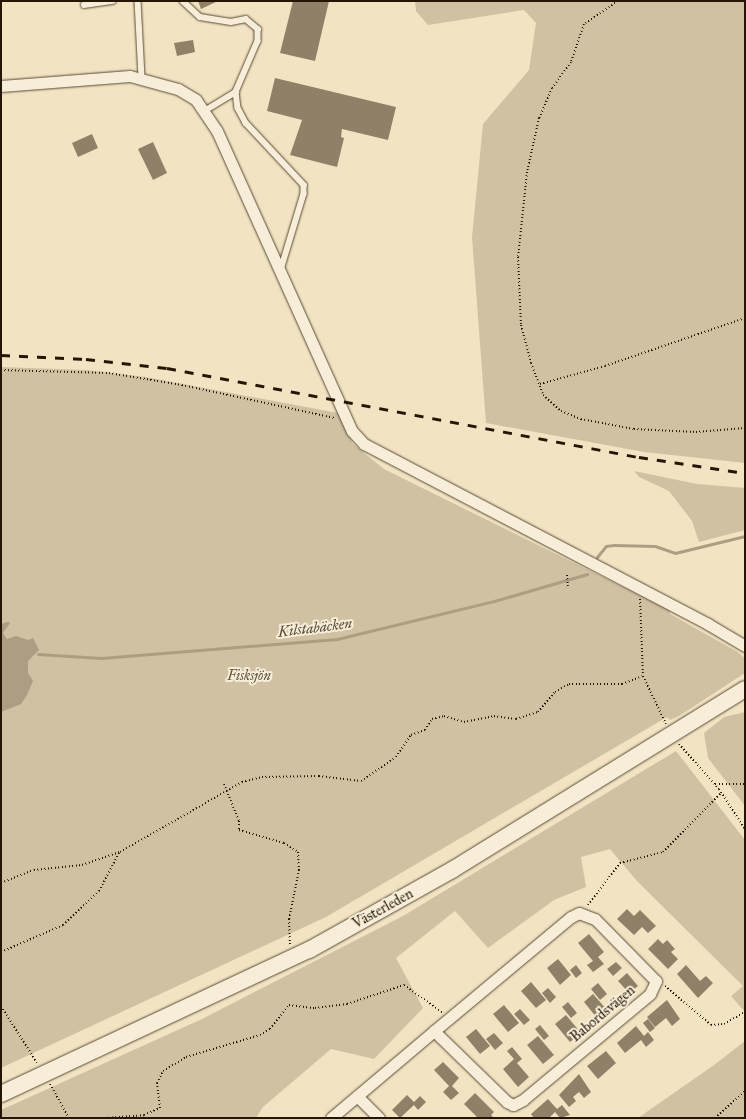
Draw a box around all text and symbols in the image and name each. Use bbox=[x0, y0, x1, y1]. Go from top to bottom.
water label: Kilstabäcken bbox=[277, 615, 353, 641]
park label: Fisksjön bbox=[227, 668, 271, 684]
street label: Västerleden bbox=[350, 886, 416, 932]
street label: Babordsvägen bbox=[567, 982, 639, 1046]

